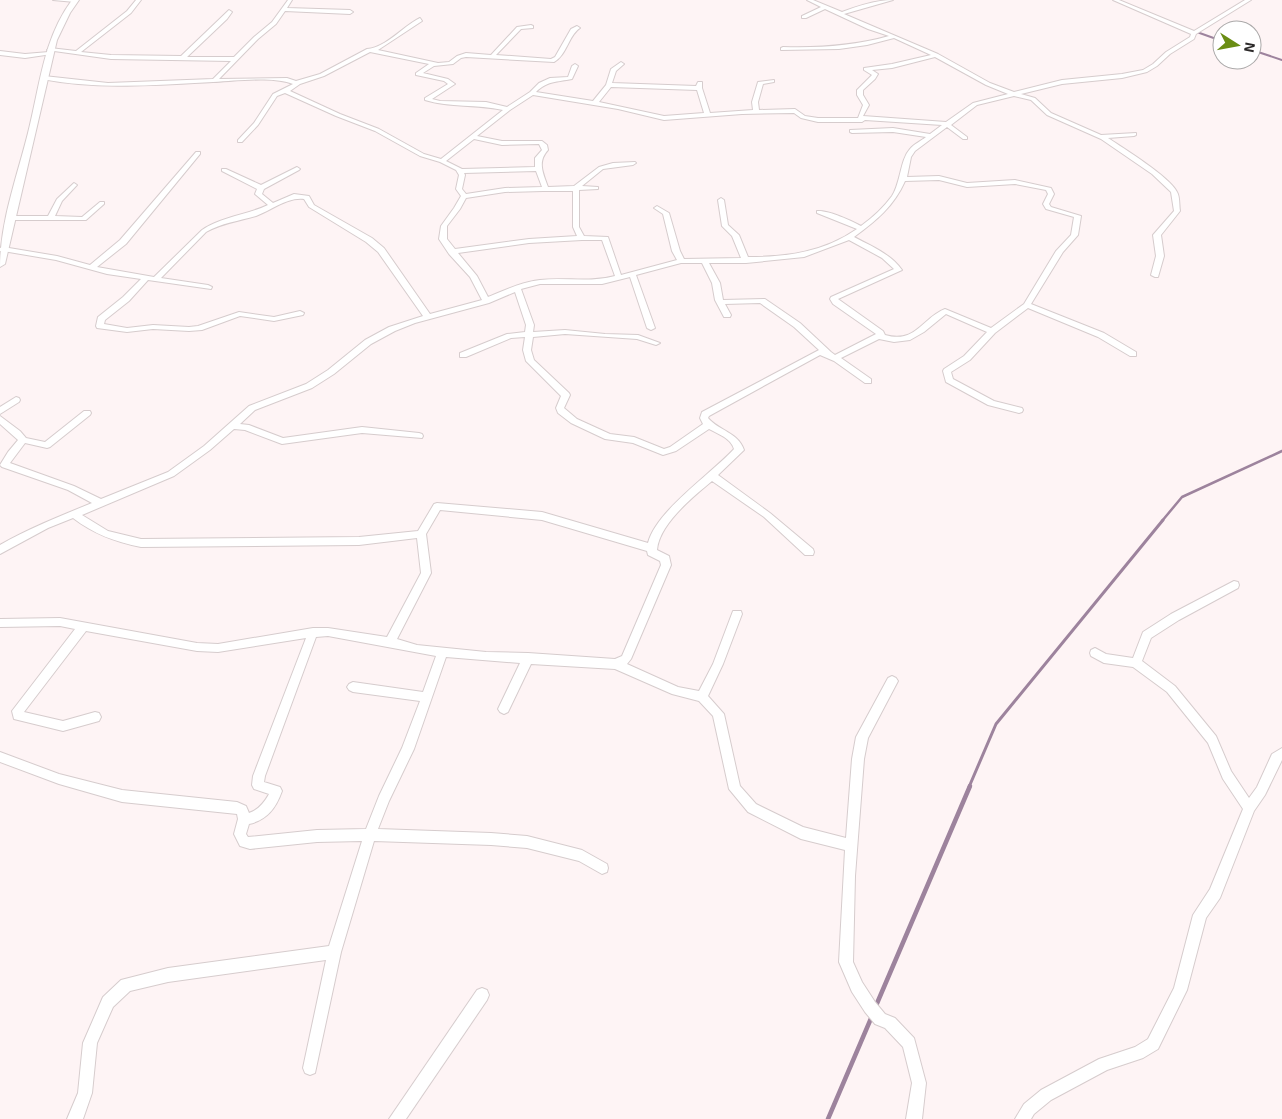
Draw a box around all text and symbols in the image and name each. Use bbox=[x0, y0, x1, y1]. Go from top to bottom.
north arrow bbox=[1212, 20, 1262, 70]
text: N bbox=[1241, 41, 1260, 54]

